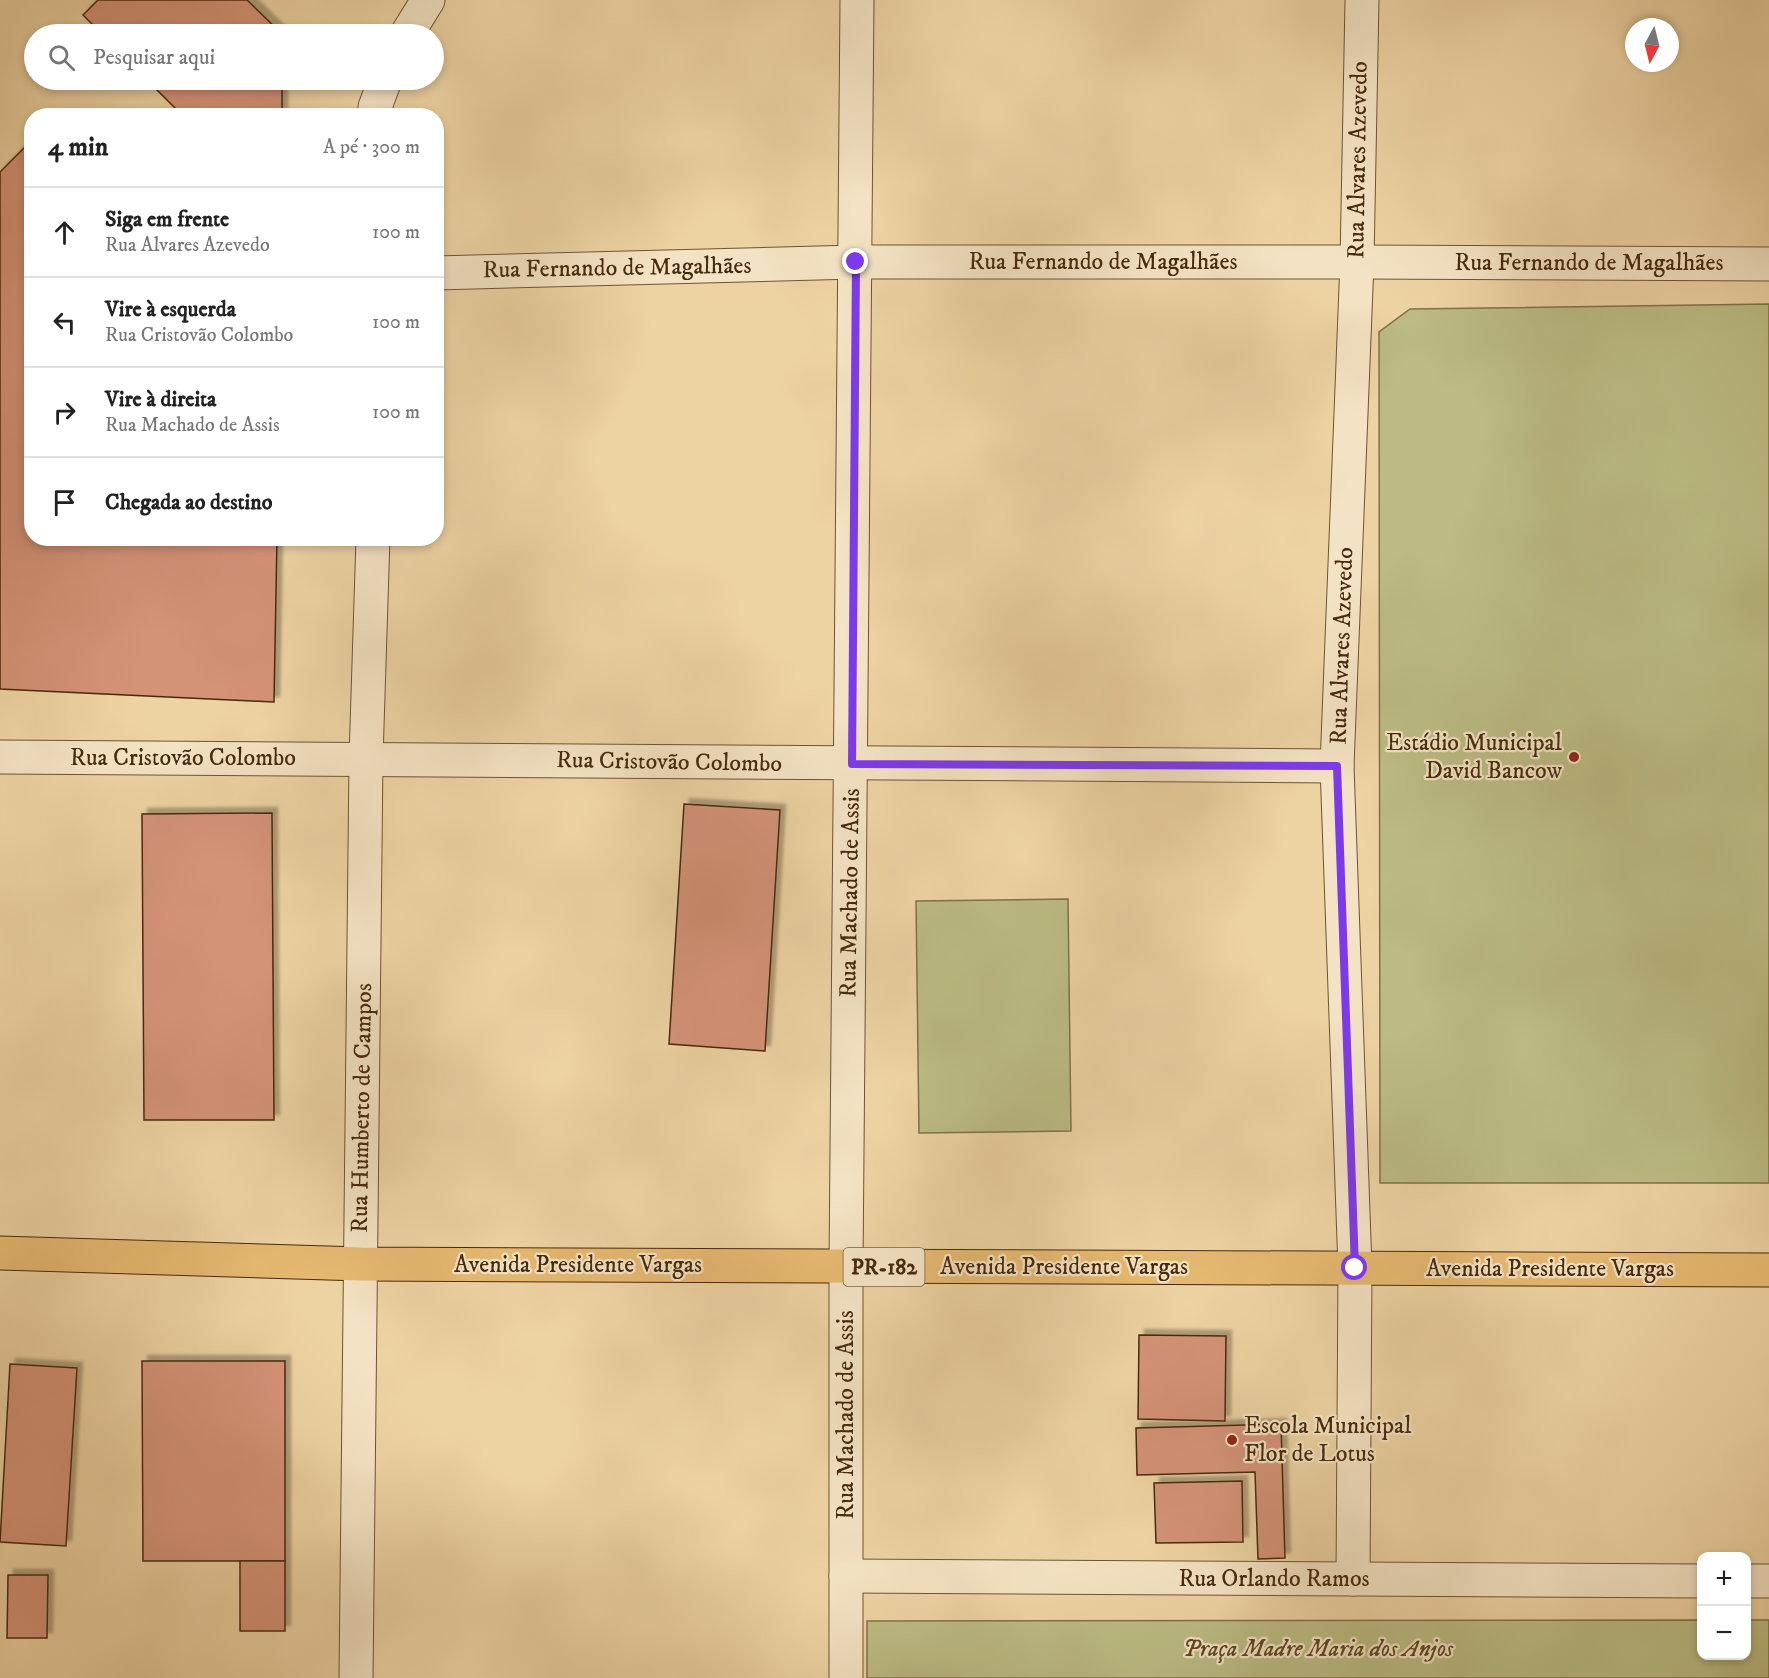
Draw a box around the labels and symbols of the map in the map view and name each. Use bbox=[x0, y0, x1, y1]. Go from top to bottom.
north arrow bbox=[1625, 18, 1679, 72]
street label: Rua Alvares Azevedo bbox=[1341, 61, 1375, 259]
street label: Rua Fernando de Magalhães bbox=[969, 247, 1237, 277]
route end bbox=[842, 248, 868, 274]
street label: Rua Fernando de Magalhães bbox=[1455, 248, 1723, 278]
street label: Rua Fernando de Magalhães bbox=[482, 251, 752, 285]
street label: Rua Alvares Azevedo bbox=[1324, 547, 1360, 745]
place label: Estádio Municipal David Bancow bbox=[1386, 728, 1563, 786]
street label: Rua Cristovão Colombo bbox=[70, 743, 296, 773]
street label: Rua Cristovão Colombo bbox=[556, 745, 782, 779]
marker: Estádio Municipal David Bancow bbox=[1567, 750, 1581, 764]
street label: Rua Machado de Assis bbox=[833, 788, 867, 998]
street label: Rua Humberto de Campos bbox=[345, 983, 379, 1233]
road number: PR-182 bbox=[844, 1248, 924, 1286]
street label: Avenida Presidente Vargas bbox=[454, 1250, 702, 1280]
street label: Avenida Presidente Vargas bbox=[940, 1252, 1188, 1282]
route start bbox=[1341, 1254, 1367, 1280]
street label: Avenida Presidente Vargas bbox=[1426, 1254, 1674, 1284]
street label: Rua Machado de Assis bbox=[831, 1310, 861, 1520]
place label: Escola Municipal Flor de Lotus bbox=[1244, 1411, 1412, 1469]
marker: Escola Municipal Flor de Lotus bbox=[1225, 1433, 1239, 1447]
street label: Rua Orlando Ramos bbox=[1178, 1564, 1370, 1594]
park label: Praça Madre Maria dos Anjos bbox=[1183, 1634, 1454, 1664]

